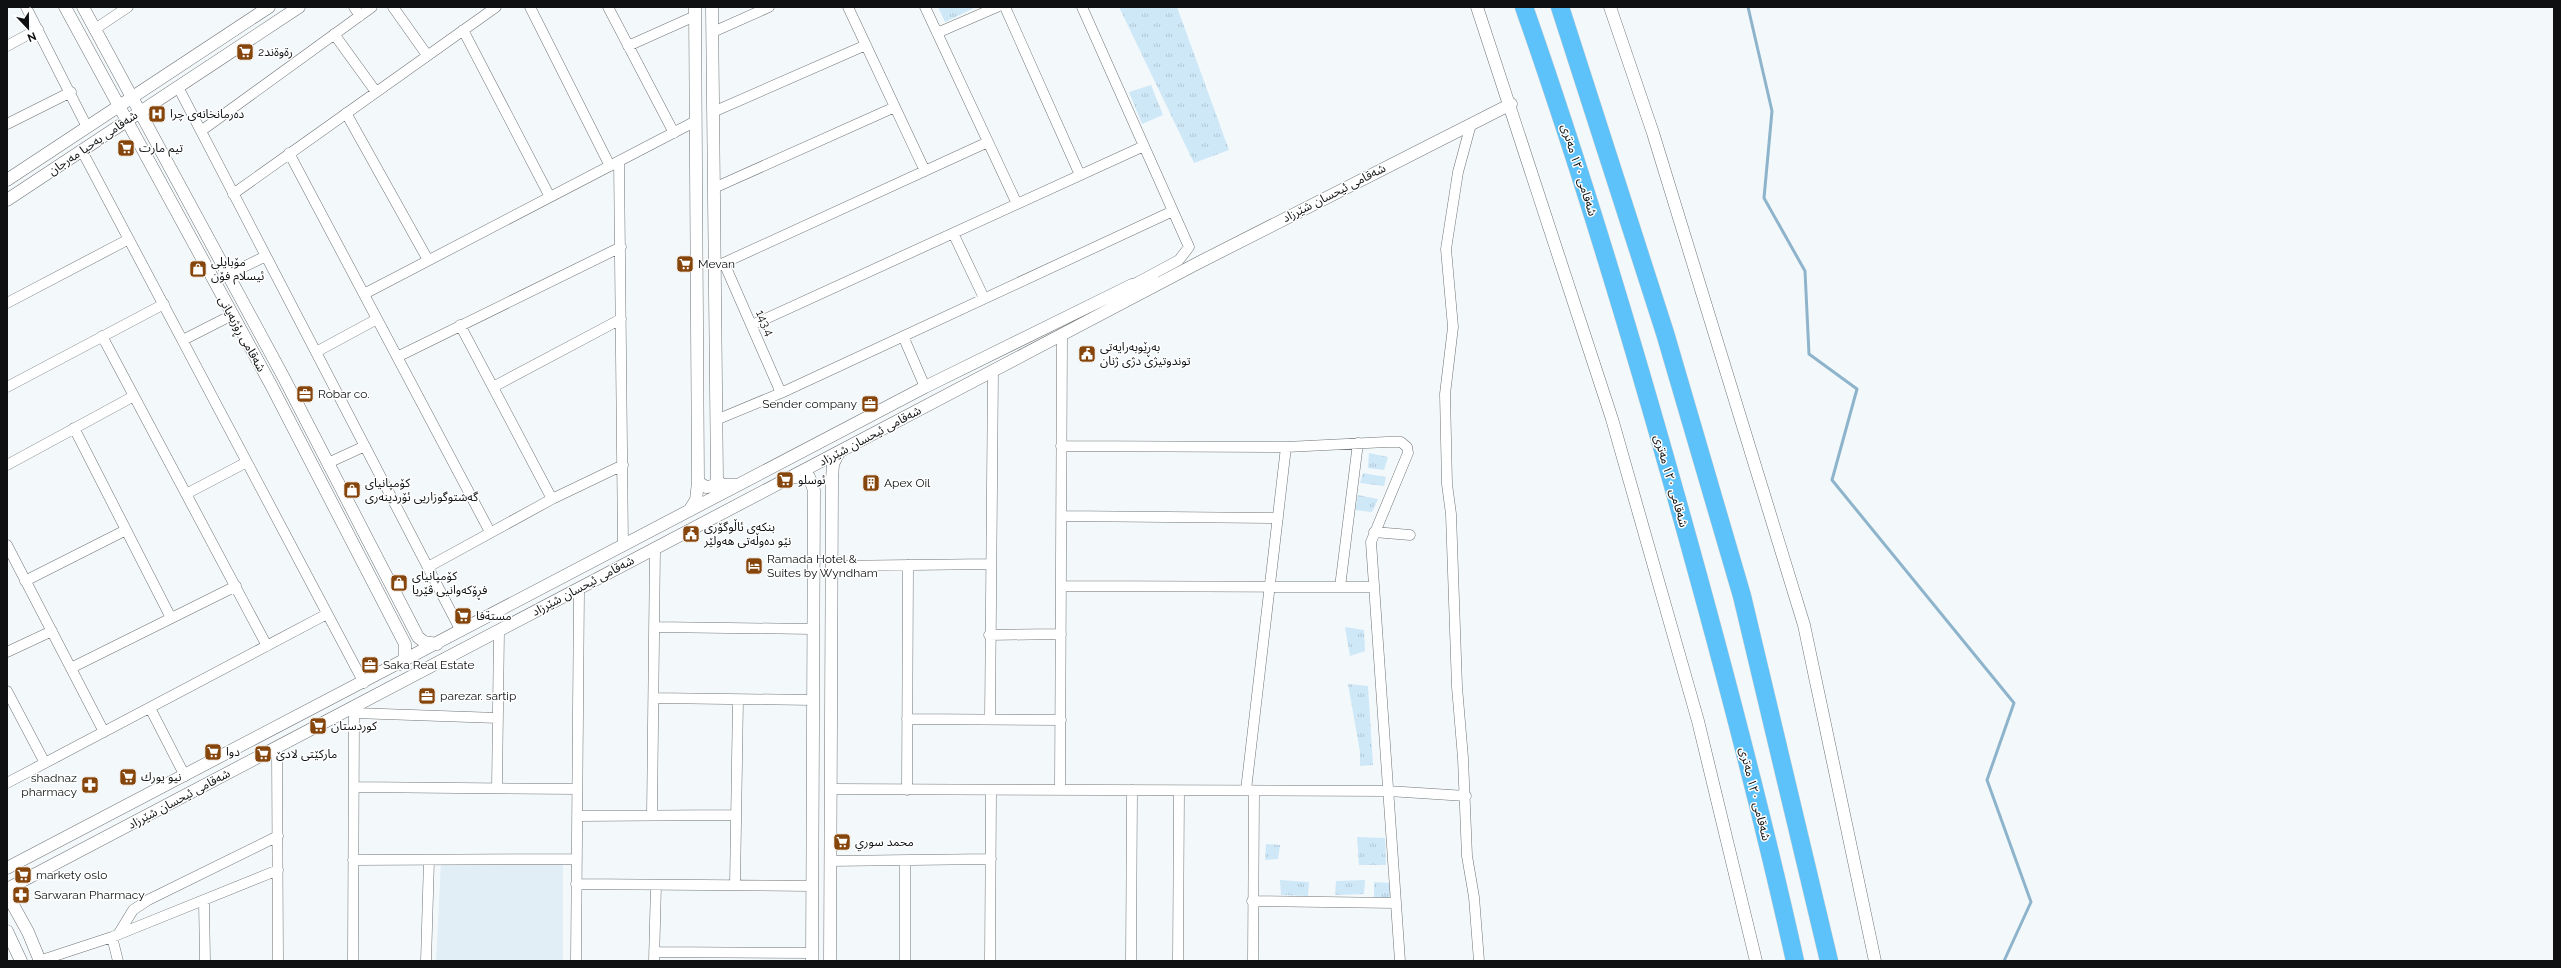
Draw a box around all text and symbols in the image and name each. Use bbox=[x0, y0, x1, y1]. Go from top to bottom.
north arrow bbox=[8, 8, 48, 48]
text: N bbox=[25, 29, 38, 44]
supermarket icon: رةوةند2 bbox=[235, 42, 255, 62]
place label: رةوةند2 bbox=[258, 45, 293, 59]
hospital icon: دەرمانخانەی چرا bbox=[147, 104, 167, 124]
place label: دەرمانخانەی چرا bbox=[170, 107, 245, 122]
street label: شەقامی یەحیا مەرجان bbox=[46, 108, 140, 178]
street label: شەقامی ١٢٠ مەتری bbox=[1558, 122, 1600, 218]
supermarket icon: تیم مارت bbox=[116, 138, 136, 158]
place label: تیم مارت bbox=[139, 141, 183, 157]
street label: شەقامی ئیحسان شێرزاد bbox=[1280, 161, 1388, 225]
supermarket icon: Mevan bbox=[675, 254, 695, 274]
place label: مۆبایلی ئیسلام فۆن bbox=[211, 255, 264, 285]
place label: Mevan bbox=[698, 257, 735, 271]
shop icon: مۆبایلی ئیسلام فۆن bbox=[188, 259, 208, 279]
street label: شەقامی ڕۆژبەیانی bbox=[212, 294, 269, 376]
street label: 143.4 bbox=[753, 308, 777, 339]
place label: بەڕێوبەرایەتی توندوتیژی دژی ژنان bbox=[1100, 340, 1191, 368]
public building icon: بەڕێوبەرایەتی توندوتیژی دژی ژنان bbox=[1077, 344, 1097, 364]
office icon: Robar co. bbox=[295, 384, 315, 404]
place label: Robar co. bbox=[318, 387, 369, 401]
office icon: Sender company bbox=[860, 394, 880, 414]
place label: Sender company bbox=[762, 397, 857, 411]
street label: شەقامی ئیحسان شێرزاد bbox=[816, 403, 924, 469]
street label: شەقامی ١٢٠ مەتری bbox=[1651, 433, 1691, 529]
supermarket icon: ئوسلو bbox=[775, 470, 795, 490]
place label: ئوسلو bbox=[798, 473, 826, 487]
building icon: Apex Oil bbox=[861, 473, 881, 493]
place label: کۆمپانیای گەشتوگوزاریی ئۆردینەری bbox=[365, 476, 479, 504]
place label: Apex Oil bbox=[884, 476, 931, 490]
shop icon: کۆمپانیای گەشتوگوزاریی ئۆردینەری bbox=[342, 480, 362, 500]
place label: بنکەی ئاڵوگۆڕی نێو دەوڵەتی هەولێر bbox=[703, 518, 791, 548]
public building icon: بنکەی ئاڵوگۆڕی نێو دەوڵەتی هەولێر bbox=[681, 524, 701, 544]
place label: Ramada Hotel & Suites by Wyndham bbox=[767, 552, 878, 580]
street label: شەقامی ئیحسان شێرزاد bbox=[529, 553, 637, 619]
hotel icon: Ramada Hotel & Suites by Wyndham bbox=[744, 556, 764, 576]
place label: کۆمپانیای فڕۆکەوانیی ڤێریا bbox=[412, 569, 487, 601]
shop icon: کۆمپانیای فڕۆکەوانیی ڤێریا bbox=[389, 573, 409, 593]
supermarket icon: مستةفا bbox=[453, 606, 473, 626]
place label: مستةفا bbox=[476, 609, 512, 623]
office icon: Saka Real Estate bbox=[360, 655, 380, 675]
place label: Saka Real Estate bbox=[383, 658, 475, 672]
office icon: parezar. sartip bbox=[417, 686, 437, 706]
place label: parezar. sartip bbox=[440, 689, 516, 703]
supermarket icon: كوردستان bbox=[308, 716, 328, 736]
place label: كوردستان bbox=[331, 719, 378, 733]
supermarket icon: دوا bbox=[203, 742, 223, 762]
supermarket icon: مارکێتی لادێ bbox=[253, 744, 273, 764]
place label: دوا bbox=[226, 745, 240, 759]
street label: شەقامی ١٢٠ مەتری bbox=[1737, 746, 1773, 842]
place label: مارکێتی لادێ bbox=[276, 747, 337, 761]
street label: شەقامی ئیحسان شێرزاد bbox=[125, 766, 233, 832]
supermarket icon: نيو يورك bbox=[118, 767, 138, 787]
place label: نيو يورك bbox=[141, 770, 181, 784]
place label: shadnaz pharmacy bbox=[21, 771, 77, 799]
pharmacy icon: shadnaz pharmacy bbox=[80, 775, 100, 795]
supermarket icon: محمد سوري bbox=[832, 832, 852, 852]
place label: محمد سوري bbox=[855, 835, 914, 852]
supermarket icon: markety oslo bbox=[13, 865, 33, 885]
place label: markety oslo bbox=[36, 868, 107, 882]
pharmacy icon: Sarwaran Pharmacy bbox=[11, 885, 31, 905]
place label: Sarwaran Pharmacy bbox=[34, 888, 145, 902]

